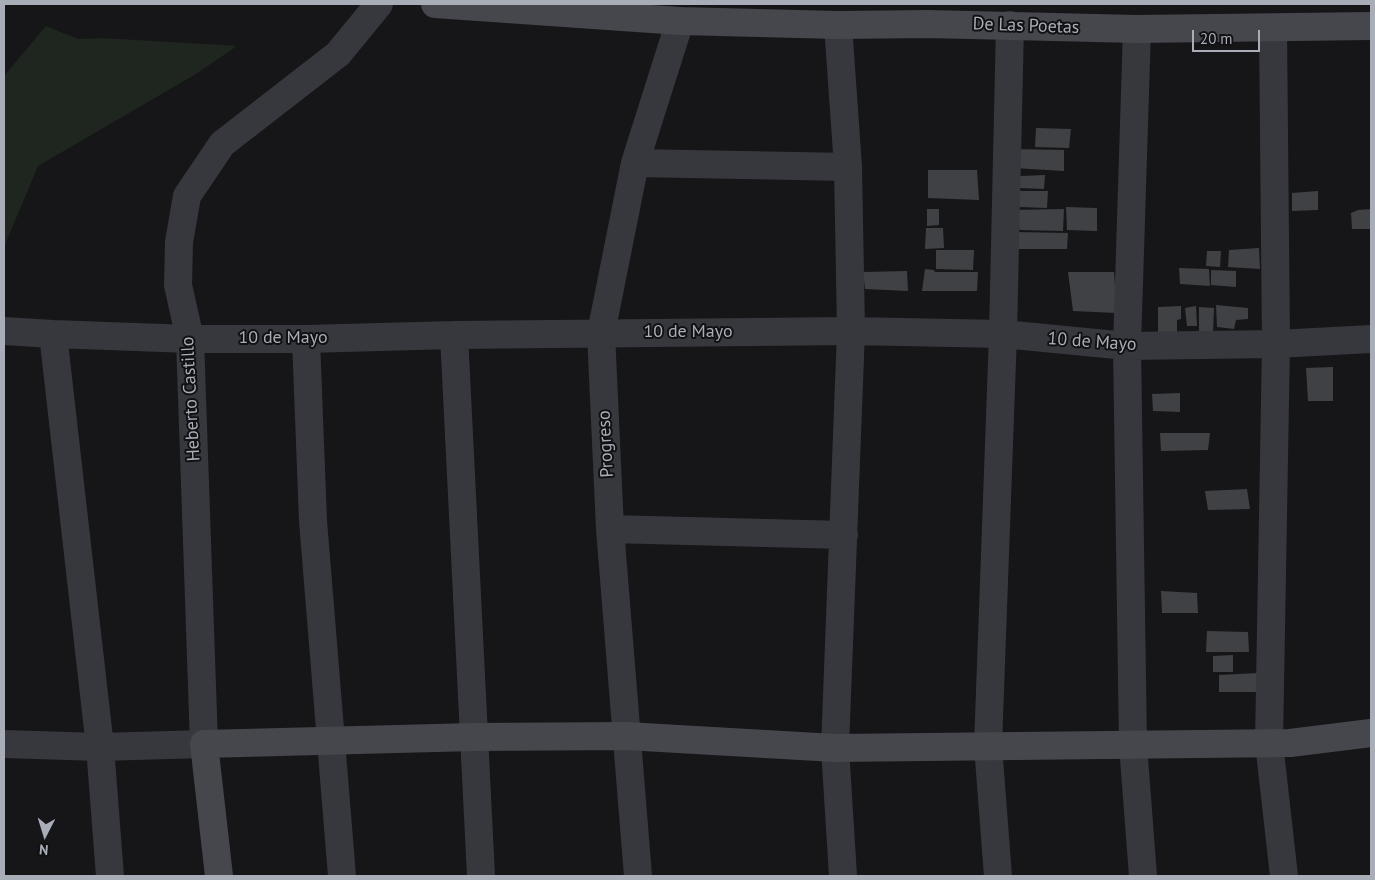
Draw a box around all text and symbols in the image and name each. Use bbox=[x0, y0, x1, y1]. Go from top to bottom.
street label: De Las Poetas bbox=[972, 13, 1080, 39]
scale bar bbox=[1195, 20, 1262, 52]
text: 20 m bbox=[1200, 29, 1233, 48]
street label: 10 de Mayo bbox=[643, 321, 733, 343]
street label: 10 de Mayo bbox=[238, 327, 328, 349]
street label: 10 de Mayo bbox=[1047, 328, 1137, 356]
street label: Heberto Castillo bbox=[177, 336, 205, 462]
street label: Progreso bbox=[593, 410, 619, 478]
north arrow bbox=[20, 810, 70, 860]
text: N bbox=[38, 841, 49, 859]

